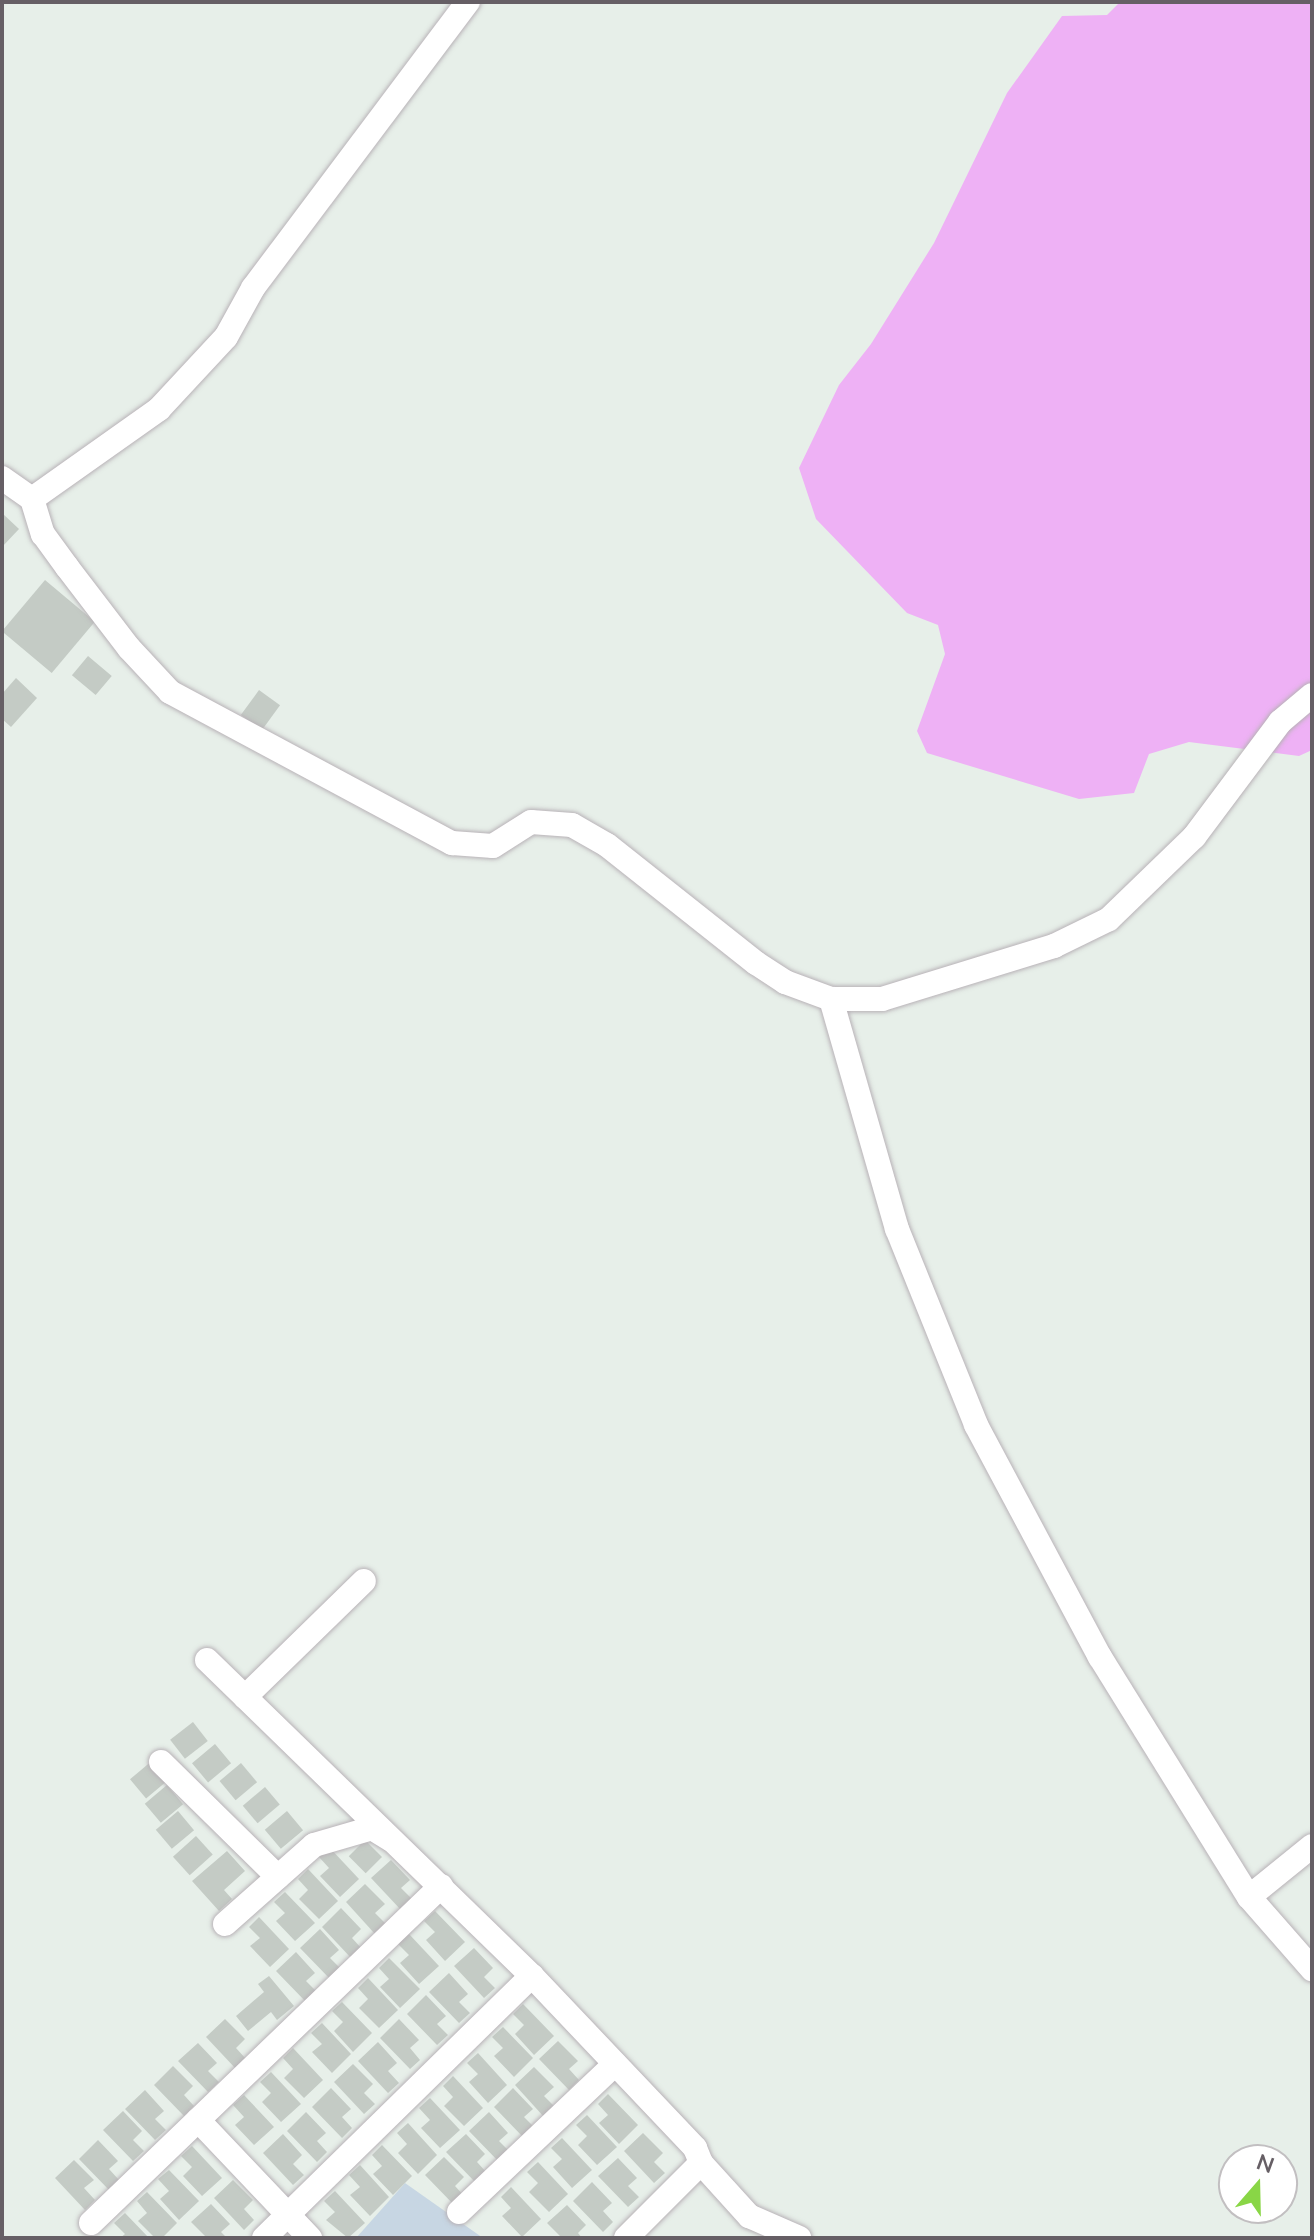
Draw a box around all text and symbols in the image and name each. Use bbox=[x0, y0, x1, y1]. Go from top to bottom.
north arrow bbox=[1218, 2144, 1298, 2224]
text: N bbox=[1253, 2147, 1278, 2179]

